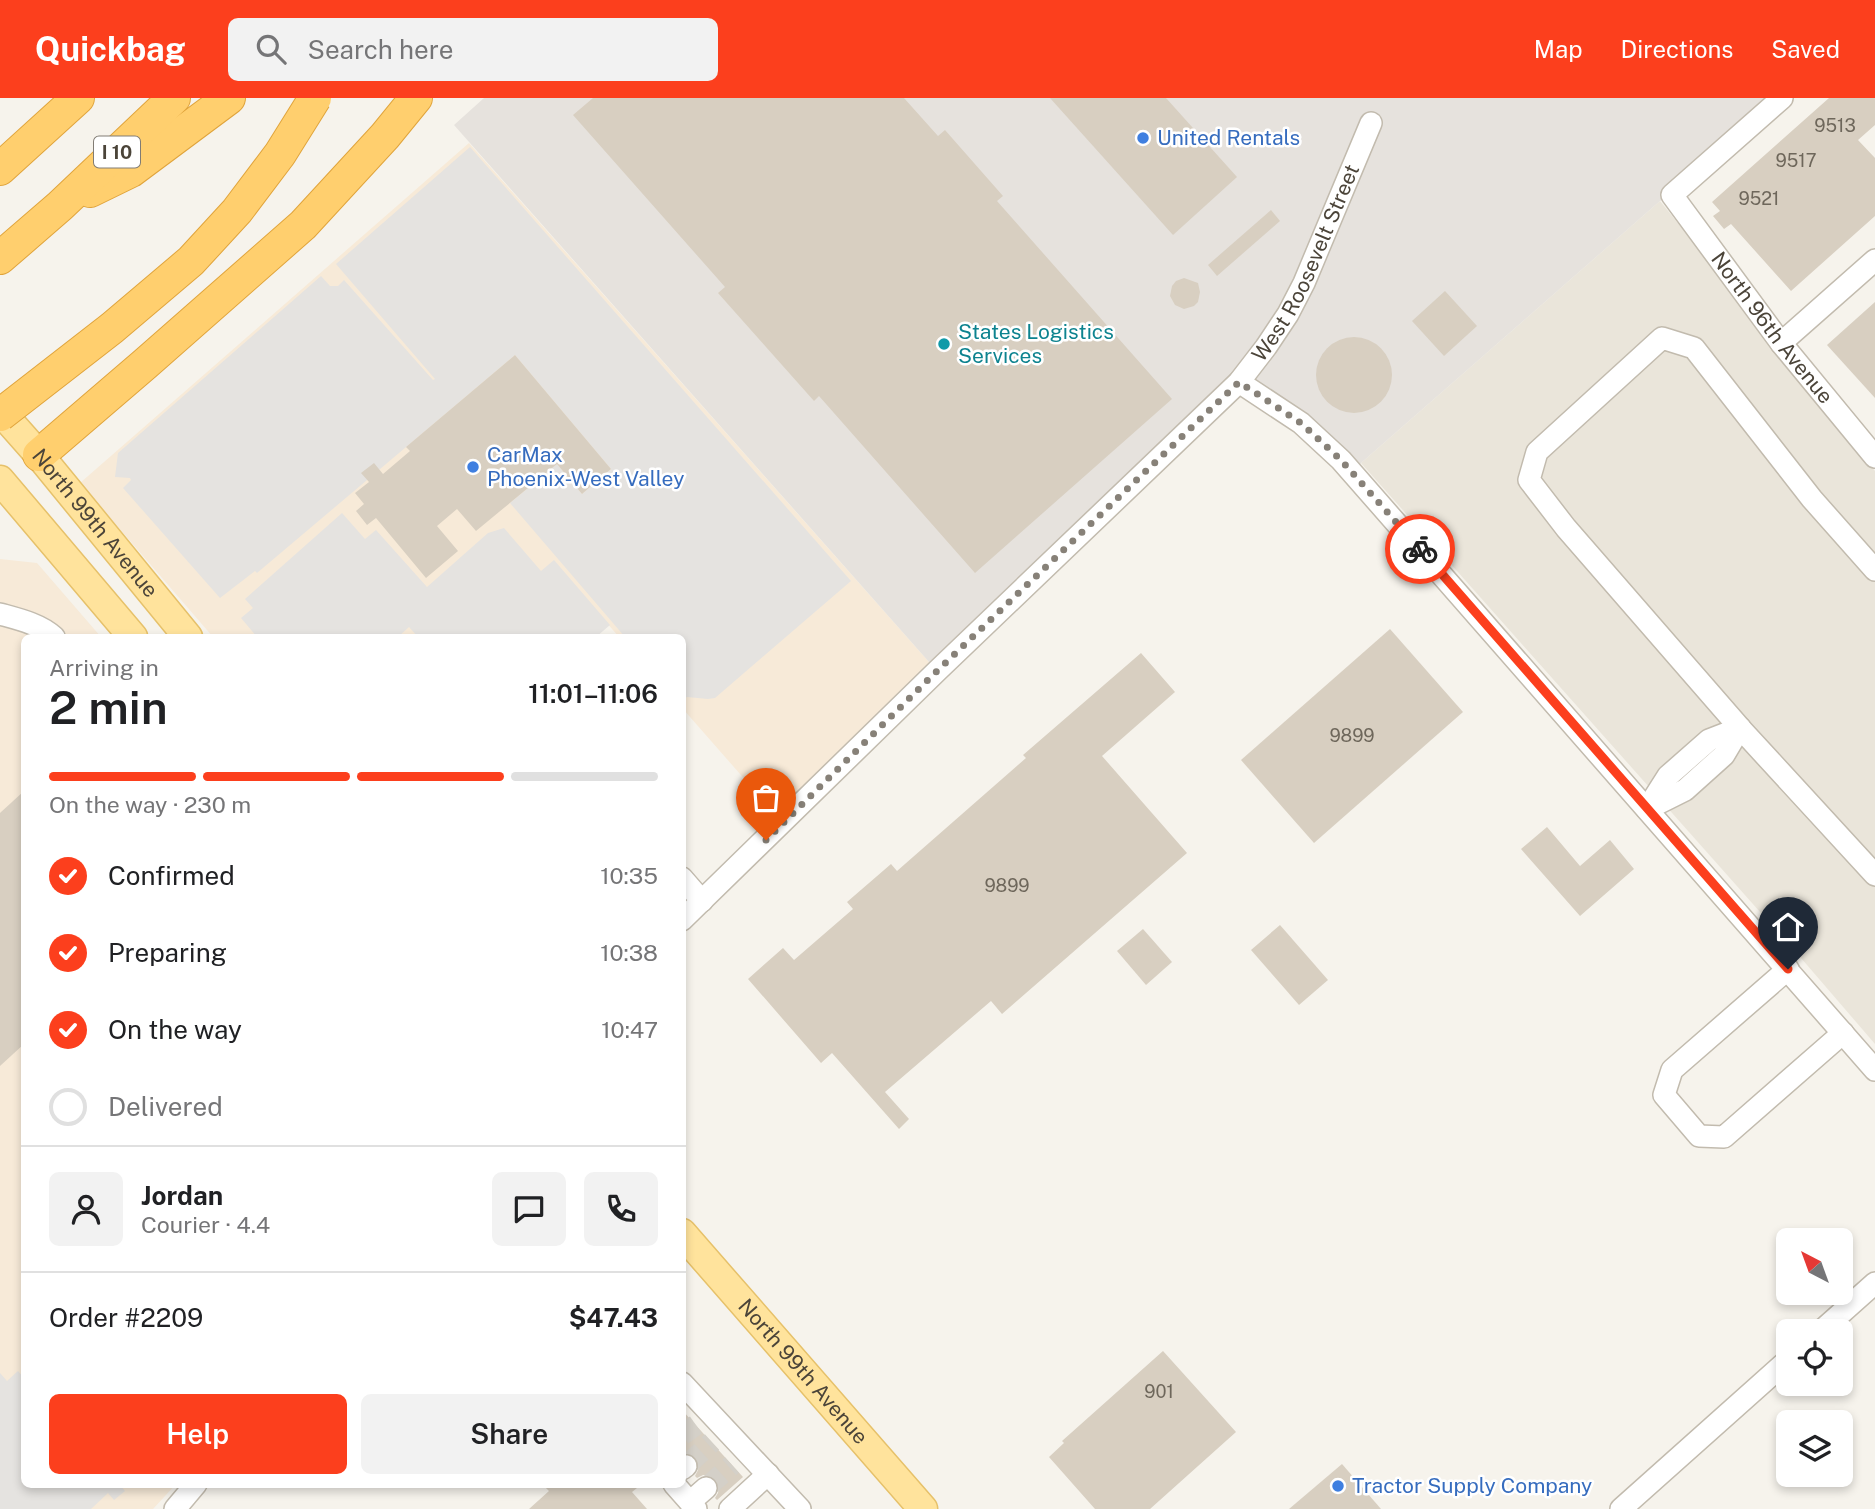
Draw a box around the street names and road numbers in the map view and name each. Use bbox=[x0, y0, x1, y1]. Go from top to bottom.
road number: I 10 bbox=[94, 136, 140, 168]
street label: West Roosevelt Street bbox=[1246, 161, 1364, 366]
street label: North 96th Avenue bbox=[1706, 247, 1839, 408]
street label: North 99th Avenue bbox=[27, 444, 163, 602]
street label: North 99th Avenue bbox=[733, 1294, 874, 1449]

